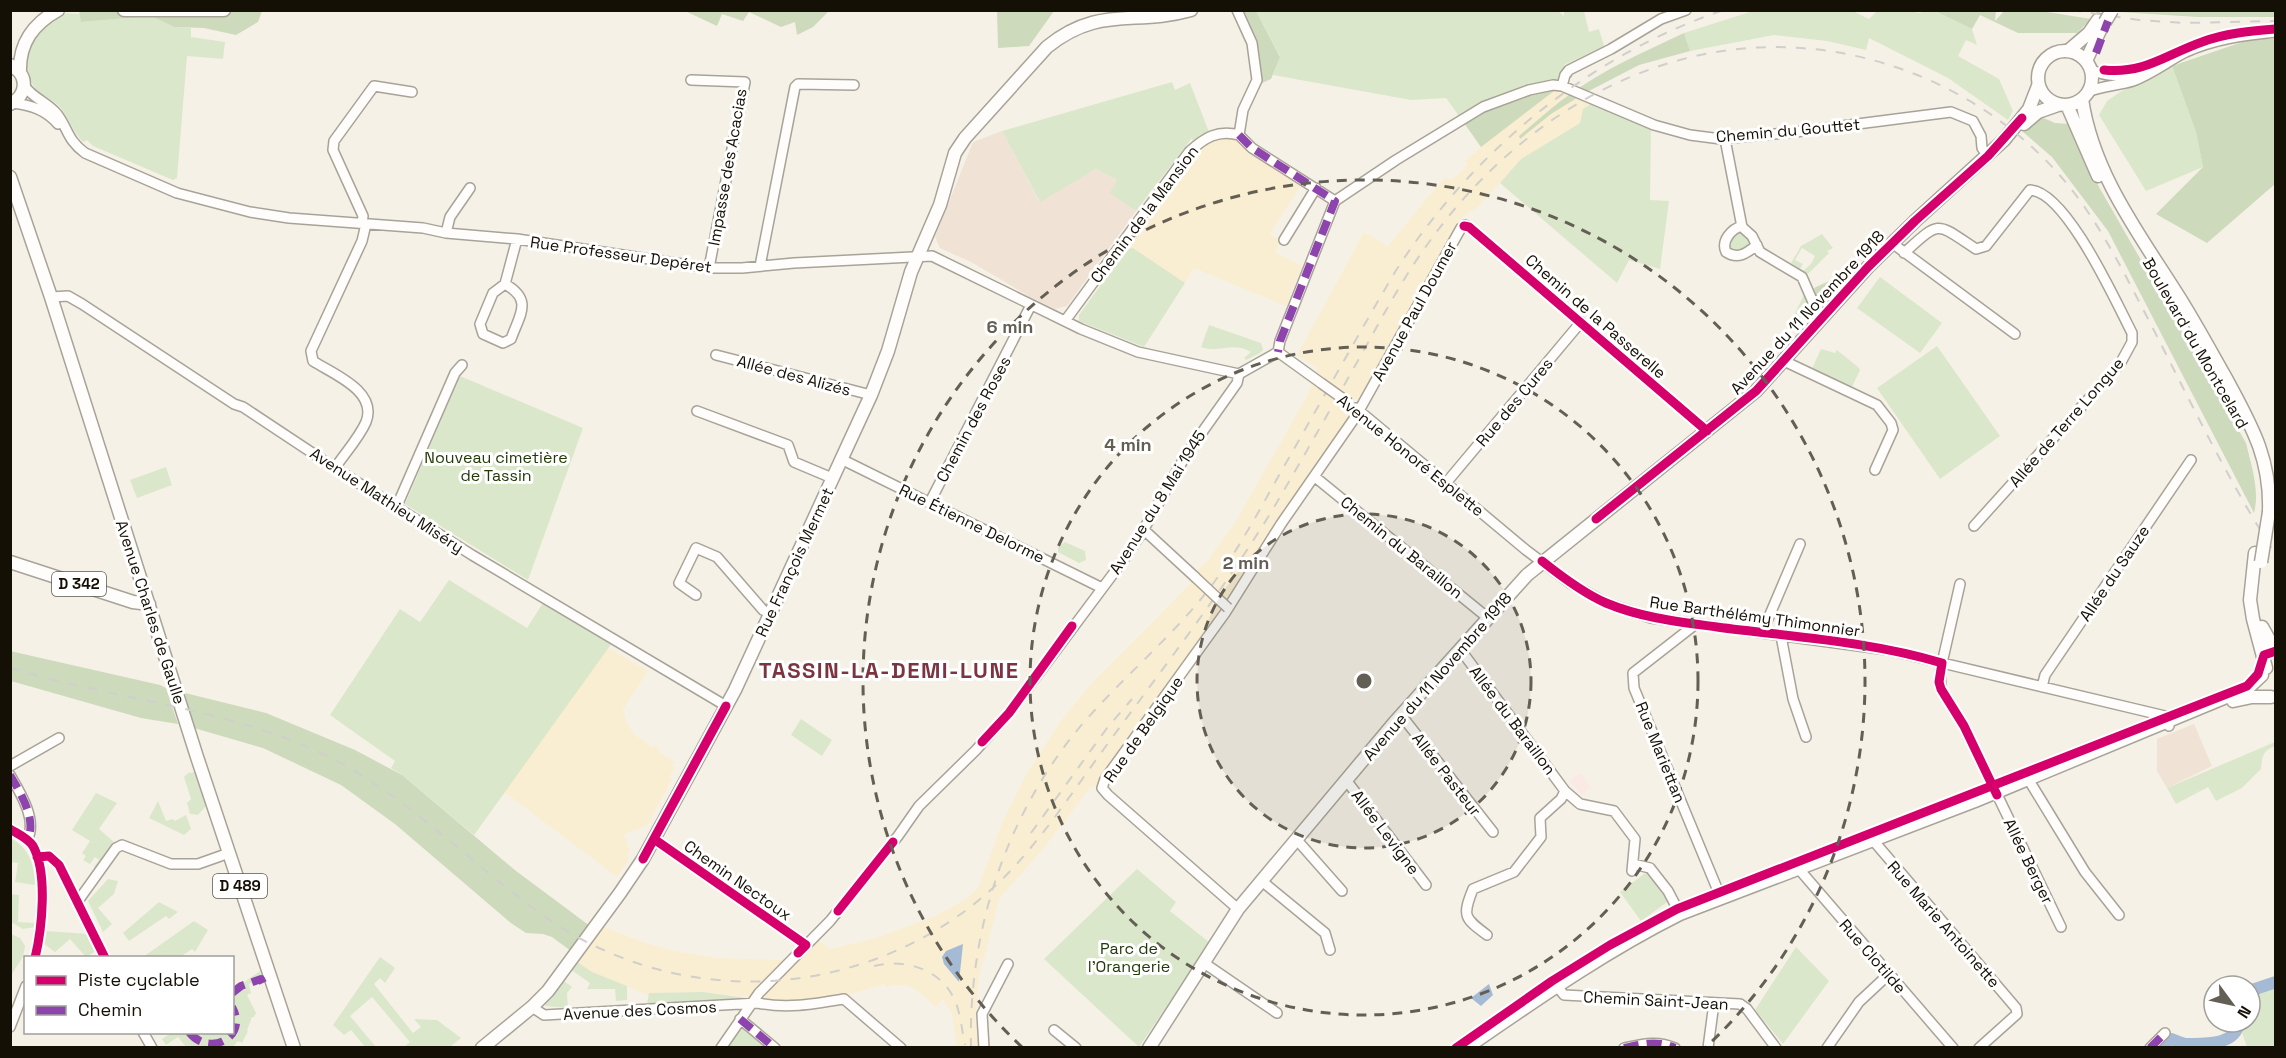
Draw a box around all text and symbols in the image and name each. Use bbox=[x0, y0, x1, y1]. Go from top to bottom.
street label: Impasse des Acacias bbox=[703, 87, 752, 247]
street label: Chemin du Gouttet bbox=[1715, 114, 1861, 147]
street label: Chemin de la Mansion bbox=[1086, 141, 1203, 287]
street label: Avenue du 11 Novembre 1918 bbox=[1726, 226, 1889, 399]
street label: Rue Professeur Depéret bbox=[529, 231, 713, 278]
street label: Avenue Paul Doumer bbox=[1367, 238, 1462, 385]
street label: Chemin de la Passerelle bbox=[1521, 249, 1670, 383]
street label: Boulevard du Montcelard bbox=[2138, 254, 2253, 432]
text: 6 min bbox=[987, 315, 1033, 338]
street label: Allée des Alizés bbox=[735, 350, 853, 401]
street label: Chemin des Roses bbox=[931, 353, 1016, 486]
street label: Allée de Terre Longue bbox=[2004, 353, 2128, 491]
street label: Rue des Cures bbox=[1471, 354, 1558, 451]
street label: Avenue Honoré Esplette bbox=[1333, 390, 1488, 521]
street label: Avenue du 8 Mai 1945 bbox=[1105, 426, 1210, 578]
text: 4 min bbox=[1104, 433, 1152, 456]
street label: Avenue Mathieu Miséry bbox=[306, 443, 468, 558]
park label: Nouveau cimetière de Tassin bbox=[424, 447, 568, 486]
street label: Rue Étienne Delorme bbox=[895, 479, 1048, 568]
street label: Rue François Mermet bbox=[751, 484, 838, 640]
street label: Chemin du Baraillon bbox=[1336, 492, 1467, 603]
street label: Avenue Charles de Gaulle bbox=[111, 517, 190, 707]
street label: Allée du Sauze bbox=[2075, 521, 2154, 625]
text: 2 min bbox=[1223, 551, 1269, 574]
road number: D 342 bbox=[52, 572, 106, 596]
street label: Avenue du 11 Novembre 1918 bbox=[1358, 588, 1516, 765]
street label: Rue Barthélémy Thimonnier bbox=[1648, 591, 1861, 642]
district label: TASSIN-LA-DEMI-LUNE bbox=[759, 656, 1019, 684]
street label: Allée du Baraillon bbox=[1465, 662, 1561, 779]
centre of rings bbox=[1354, 671, 1374, 691]
street label: Rue de Belgique bbox=[1099, 672, 1188, 787]
street label: Rue Mariettan bbox=[1631, 698, 1690, 806]
street label: Allée Pasteur bbox=[1407, 728, 1486, 820]
street label: Allée Levigne bbox=[1347, 786, 1424, 879]
street label: Allée Berger bbox=[1999, 815, 2058, 907]
street label: Chemin Nectoux bbox=[680, 835, 796, 925]
street label: Rue Marie Antoinette bbox=[1883, 856, 2005, 992]
road number: D 489 bbox=[213, 874, 267, 898]
street label: Rue Clotilde bbox=[1834, 915, 1911, 998]
park label: Parc de l'Orangerie bbox=[1088, 938, 1170, 977]
legend bbox=[24, 956, 234, 1034]
text: Piste cyclable bbox=[78, 968, 200, 991]
north arrow bbox=[2202, 974, 2262, 1034]
street label: Chemin Saint-Jean bbox=[1583, 986, 1729, 1015]
street label: Avenue des Cosmos bbox=[563, 996, 717, 1025]
text: Chemin bbox=[78, 998, 142, 1021]
text: N bbox=[2232, 1002, 2256, 1022]

